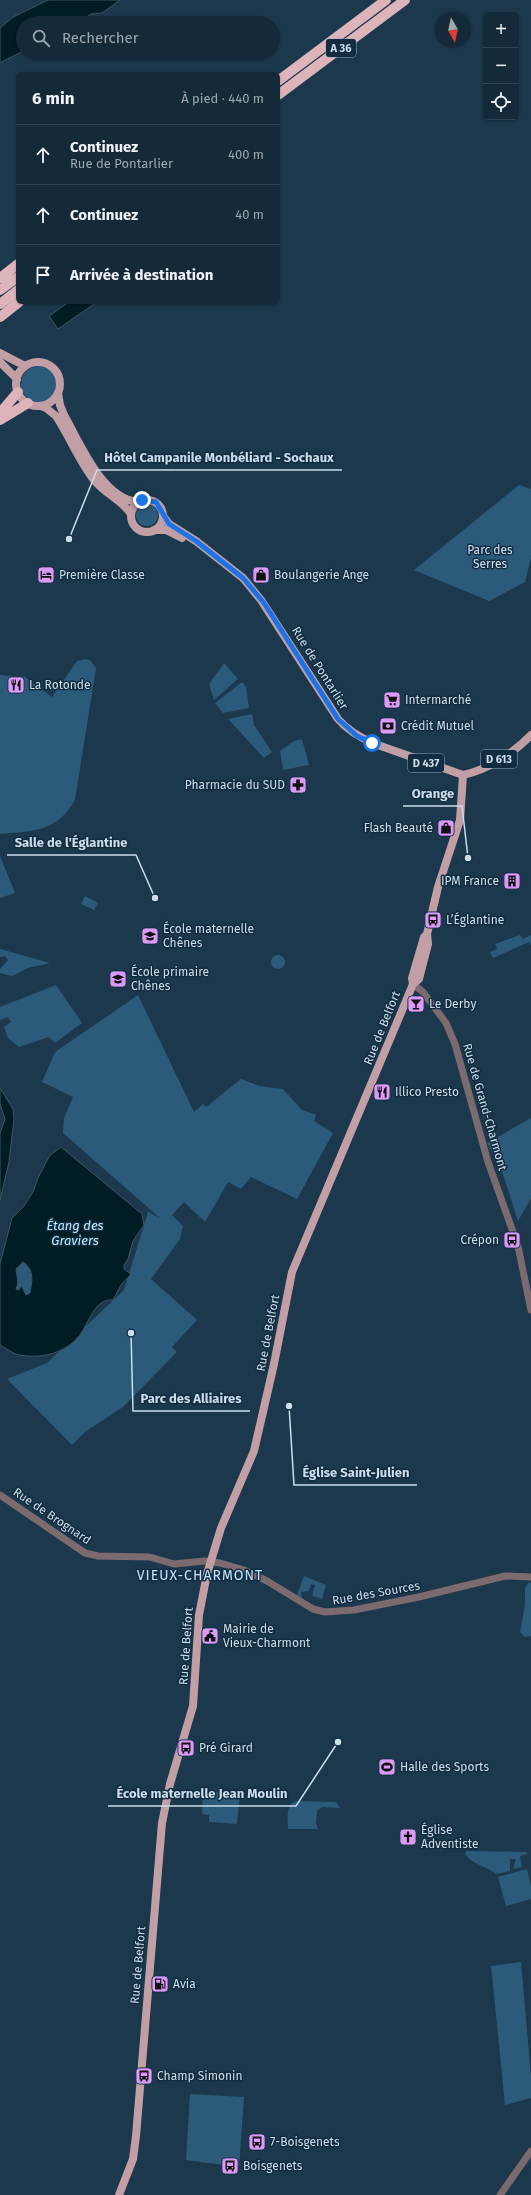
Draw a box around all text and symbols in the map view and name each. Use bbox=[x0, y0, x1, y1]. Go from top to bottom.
north arrow bbox=[435, 12, 471, 48]
map controls bbox=[483, 12, 519, 120]
button: + bbox=[483, 12, 519, 48]
search box bbox=[16, 16, 280, 60]
icon: search bbox=[30, 27, 52, 49]
text: Rechercher bbox=[62, 29, 138, 47]
road number: A 36 bbox=[326, 39, 356, 57]
button: − bbox=[483, 48, 519, 84]
button: locate bbox=[483, 84, 519, 120]
text: 6 min bbox=[32, 88, 75, 109]
text: À pied · 440 m bbox=[181, 91, 264, 106]
text: Continuez bbox=[70, 138, 138, 156]
icon: ahead bbox=[32, 144, 54, 166]
text: 400 m bbox=[228, 147, 264, 162]
text: Rue de Pontarlier bbox=[70, 156, 173, 171]
icon: ahead bbox=[32, 204, 54, 226]
text: Continuez bbox=[70, 206, 138, 224]
text: 40 m bbox=[235, 207, 264, 222]
icon: arrive bbox=[32, 264, 54, 286]
text: Arrivée à destination bbox=[70, 266, 213, 284]
callout: Hôtel Campanile Monbéliard - Sochaux bbox=[97, 445, 342, 470]
text: Hôtel Campanile Monbéliard - Sochaux bbox=[104, 450, 334, 465]
route end bbox=[133, 491, 151, 509]
park label: Parc des Serres bbox=[467, 543, 513, 571]
hotel icon: Première Classe bbox=[36, 565, 56, 585]
shop icon: Boulangerie Ange bbox=[251, 565, 271, 585]
place label: Première Classe bbox=[59, 568, 145, 582]
place label: Boulangerie Ange bbox=[274, 568, 369, 582]
street label: Rue de Pontarlier bbox=[289, 624, 351, 712]
restaurant icon: La Rotonde bbox=[6, 675, 26, 695]
place label: La Rotonde bbox=[29, 678, 91, 692]
supermarket icon: Intermarché bbox=[382, 690, 402, 710]
place label: Intermarché bbox=[405, 693, 471, 707]
bank icon: Crédit Mutuel bbox=[378, 716, 398, 736]
place label: Crédit Mutuel bbox=[401, 719, 475, 733]
route start bbox=[363, 734, 381, 752]
road number: D 613 bbox=[481, 750, 517, 768]
road number: D 437 bbox=[408, 754, 444, 772]
pharmacy icon: Pharmacie du SUD bbox=[288, 775, 308, 795]
place label: Pharmacie du SUD bbox=[185, 778, 285, 792]
callout: Orange bbox=[403, 781, 462, 806]
text: Orange bbox=[412, 786, 454, 801]
shop icon: Flash Beauté bbox=[436, 818, 456, 838]
place label: Flash Beauté bbox=[364, 821, 433, 835]
callout: Salle de l'Églantine bbox=[7, 830, 136, 855]
text: Salle de l'Églantine bbox=[15, 834, 127, 850]
building icon: IPM France bbox=[502, 871, 522, 891]
place label: IPM France bbox=[441, 874, 499, 888]
bus stop icon: L’Églantine bbox=[423, 910, 443, 930]
place label: L’Églantine bbox=[446, 912, 504, 927]
place label: École maternelle Chênes bbox=[163, 921, 254, 950]
school or university icon: École maternelle Chênes bbox=[140, 926, 160, 946]
place label: École primaire Chênes bbox=[131, 964, 209, 993]
school or university icon: École primaire Chênes bbox=[108, 969, 128, 989]
street label: Rue de Belfort bbox=[361, 989, 403, 1067]
bar icon: Le Derby bbox=[406, 994, 426, 1014]
place label: Le Derby bbox=[429, 997, 476, 1011]
street label: Rue de Grand-Charmont bbox=[460, 1042, 510, 1173]
restaurant icon: Illico Presto bbox=[372, 1082, 392, 1102]
place label: Illico Presto bbox=[395, 1085, 459, 1099]
water label: Étang des Graviers bbox=[46, 1218, 104, 1248]
bus stop icon: Crépon bbox=[502, 1230, 522, 1250]
place label: Crépon bbox=[460, 1233, 499, 1247]
street label: Rue de Belfort bbox=[254, 1293, 282, 1373]
callout: Parc des Alliaires bbox=[133, 1386, 250, 1411]
text: Parc des Alliaires bbox=[141, 1391, 242, 1406]
callout: Église Saint-Julien bbox=[294, 1460, 417, 1485]
text: Église Saint-Julien bbox=[303, 1464, 409, 1480]
street label: Rue de Brognard bbox=[10, 1485, 94, 1547]
district label: VIEUX-CHARMONT bbox=[137, 1567, 263, 1584]
street label: Rue des Sources bbox=[331, 1578, 421, 1608]
street label: Rue de Belfort bbox=[176, 1606, 196, 1685]
place label: Mairie de Vieux-Charmont bbox=[223, 1622, 311, 1650]
public building icon: Mairie de Vieux-Charmont bbox=[200, 1626, 220, 1646]
bus stop icon: Pré Girard bbox=[176, 1738, 196, 1758]
place label: Pré Girard bbox=[199, 1741, 253, 1755]
sports icon: Halle des Sports bbox=[377, 1757, 397, 1777]
place label: Halle des Sports bbox=[400, 1760, 489, 1774]
callout: École maternelle Jean Moulin bbox=[108, 1781, 296, 1806]
text: École maternelle Jean Moulin bbox=[116, 1785, 288, 1801]
place label: Église Adventiste bbox=[421, 1822, 479, 1851]
church icon: Église Adventiste bbox=[398, 1827, 418, 1847]
street label: Rue de Belfort bbox=[128, 1925, 148, 2005]
fuel station icon: Avia bbox=[150, 1974, 170, 1994]
place label: Avia bbox=[173, 1977, 196, 1991]
bus stop icon: Champ Simonin bbox=[134, 2066, 154, 2086]
place label: Champ Simonin bbox=[157, 2069, 242, 2083]
bus stop icon: 7-Boisgenets bbox=[247, 2132, 267, 2152]
place label: 7-Boisgenets bbox=[270, 2135, 340, 2149]
bus stop icon: Boisgenets bbox=[220, 2156, 240, 2176]
place label: Boisgenets bbox=[243, 2159, 303, 2173]

